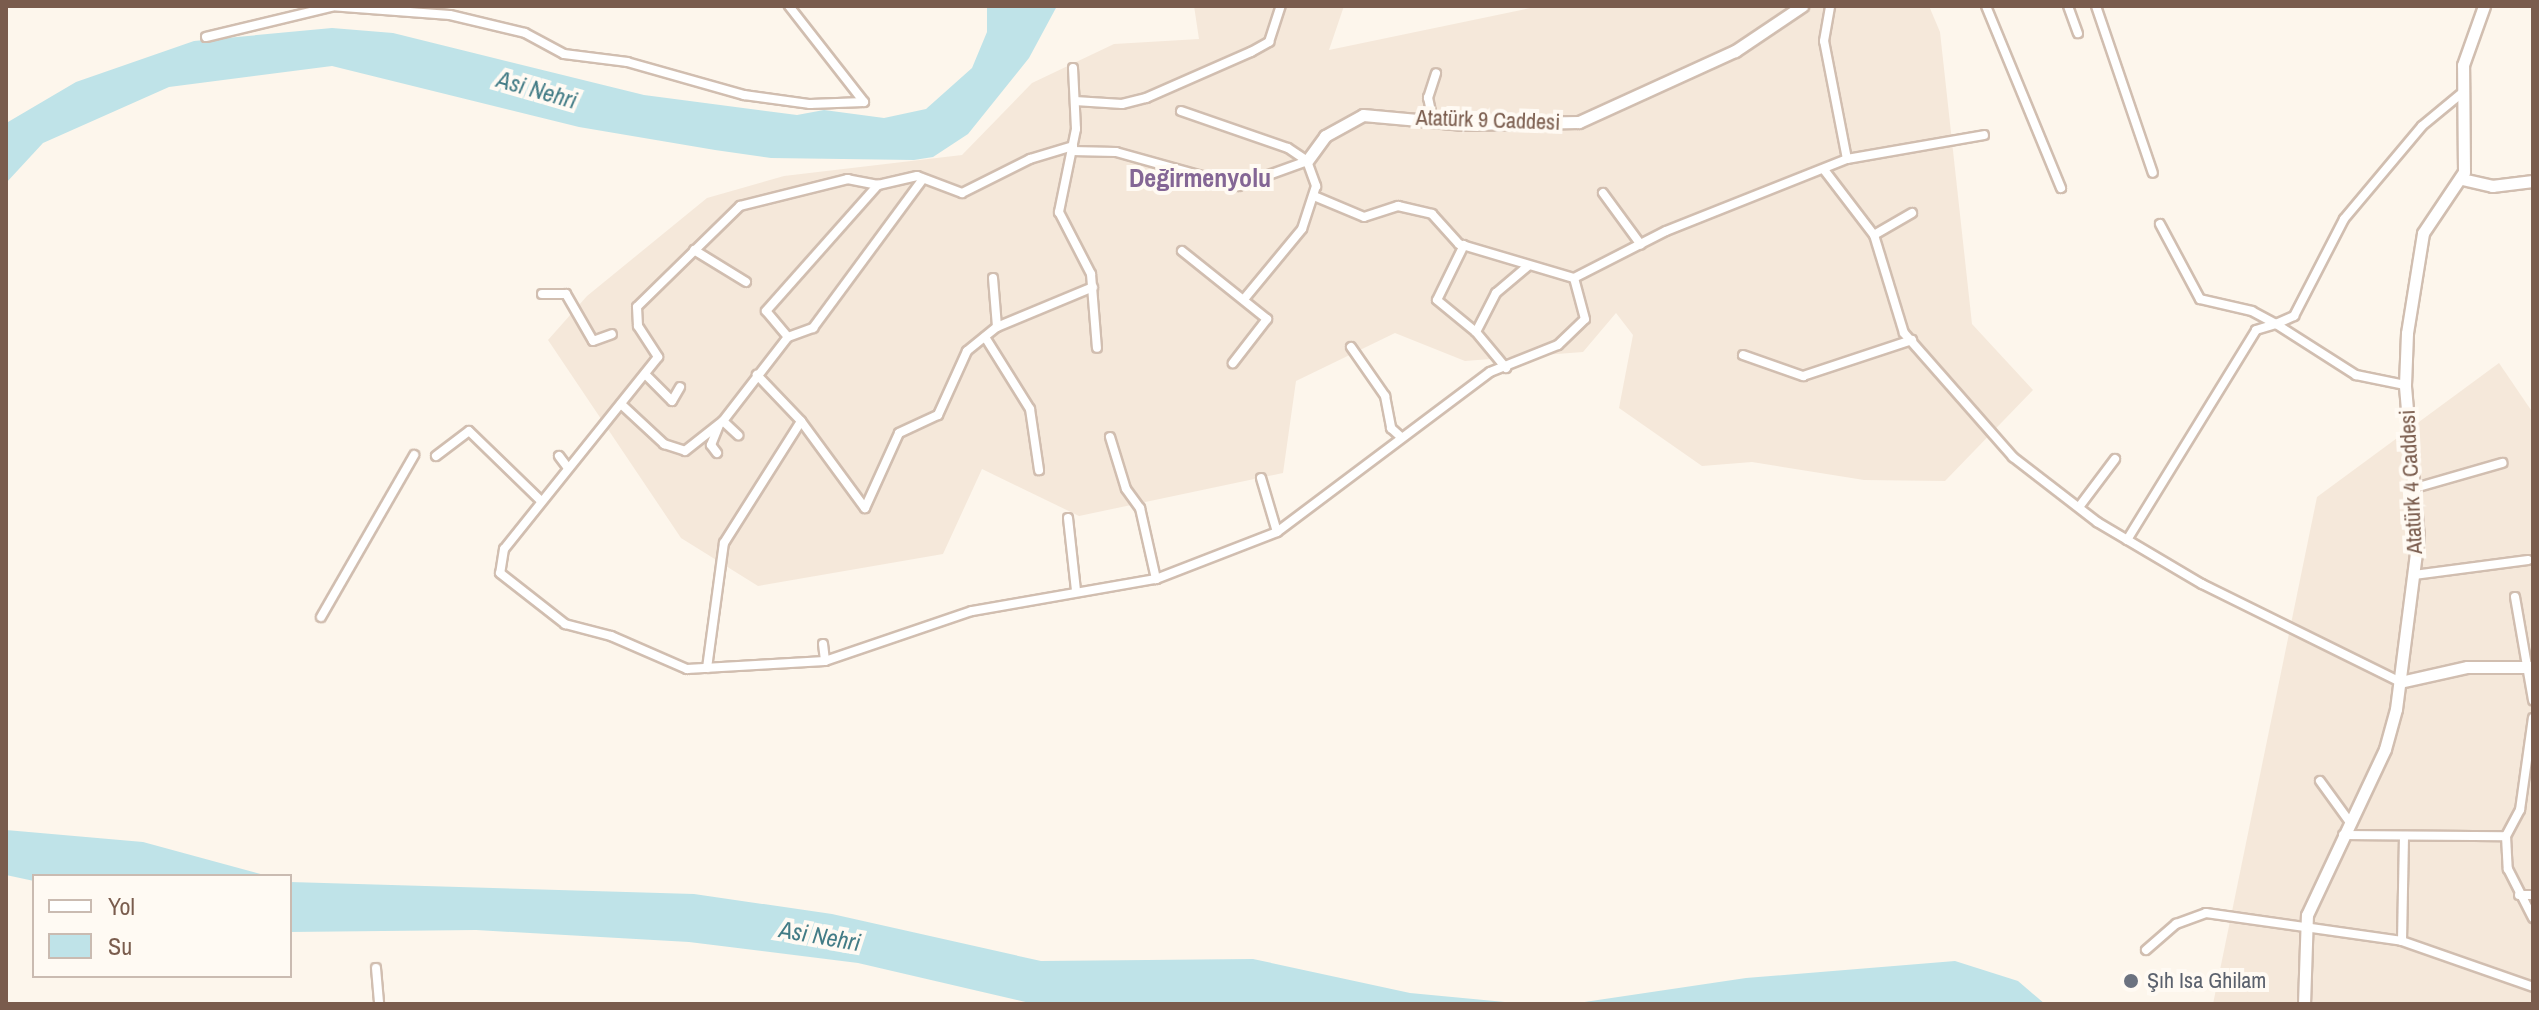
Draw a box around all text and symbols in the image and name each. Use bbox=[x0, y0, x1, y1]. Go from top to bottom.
water label: Asi Nehri bbox=[494, 65, 580, 115]
street label: Atatürk 9 Caddesi bbox=[1415, 104, 1561, 136]
district label: Değirmenyolu bbox=[1129, 162, 1271, 194]
street label: Atatürk 4 Caddesi bbox=[2394, 409, 2428, 555]
legend bbox=[32, 874, 292, 978]
text: Yol bbox=[108, 890, 135, 922]
water label: Asi Nehri bbox=[777, 915, 863, 957]
text: Su bbox=[108, 930, 132, 962]
place label: Şıh Isa Ghilam bbox=[2147, 968, 2266, 994]
marker: Şıh Isa Ghilam bbox=[2122, 972, 2140, 990]

